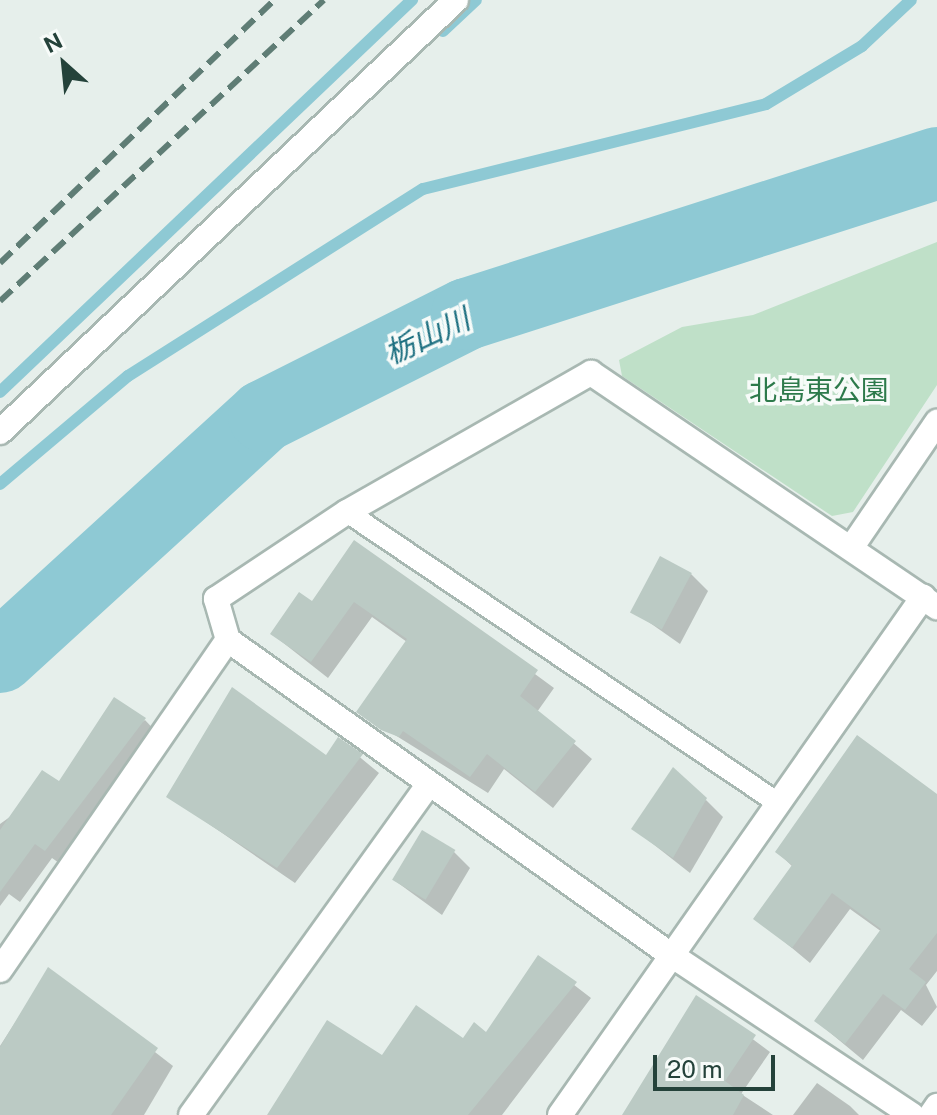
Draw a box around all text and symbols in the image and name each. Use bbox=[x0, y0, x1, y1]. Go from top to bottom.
north arrow bbox=[24, 24, 104, 104]
text: N bbox=[40, 27, 67, 58]
water label: 栃山川 bbox=[379, 301, 475, 371]
park label: 北島東公園 bbox=[749, 373, 889, 407]
scale bar bbox=[657, 1039, 779, 1089]
text: 20 m bbox=[667, 1055, 723, 1083]

